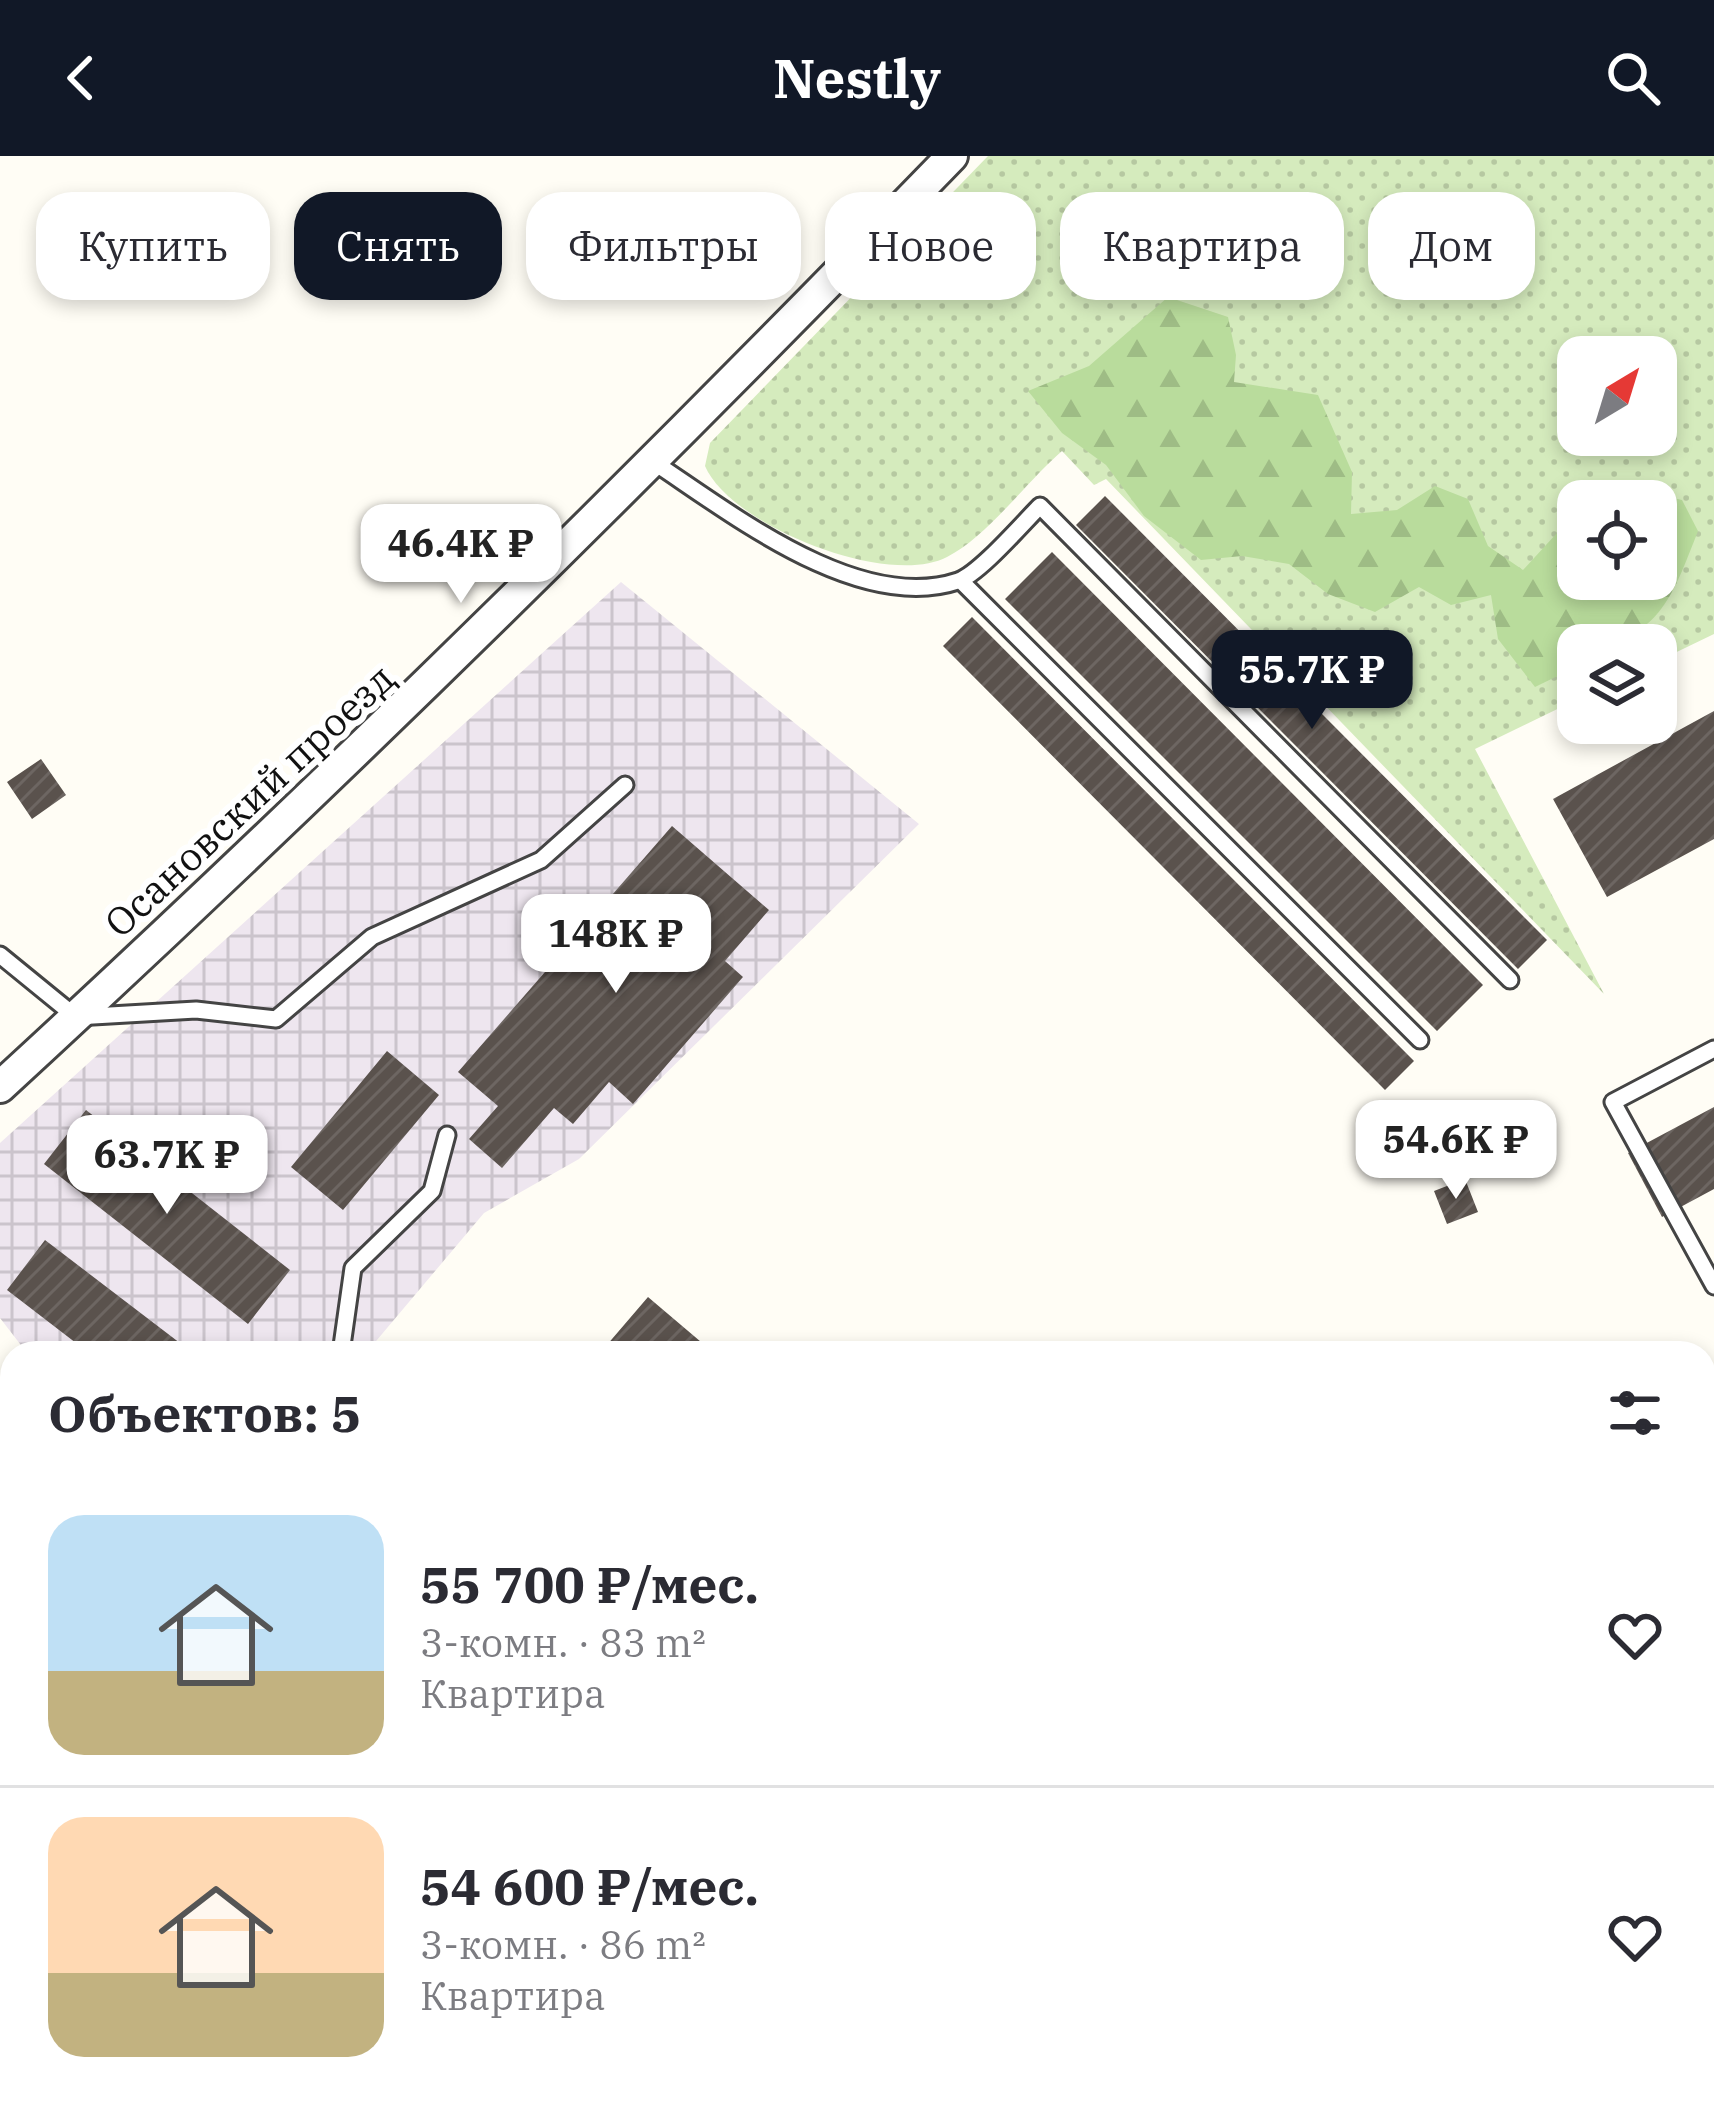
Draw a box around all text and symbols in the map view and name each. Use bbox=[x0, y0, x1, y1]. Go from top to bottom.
text: Nestly bbox=[773, 43, 941, 113]
icon: back bbox=[48, 45, 114, 111]
icon: search bbox=[1600, 45, 1666, 111]
chip: Купить bbox=[36, 192, 270, 300]
chip: Снять bbox=[294, 192, 502, 300]
chip: Фильтры bbox=[526, 192, 801, 300]
chip: Новое bbox=[825, 192, 1036, 300]
chip: Квартира bbox=[1060, 192, 1344, 300]
chip: Дом bbox=[1368, 192, 1535, 300]
north arrow bbox=[1557, 336, 1677, 456]
map controls bbox=[1557, 336, 1677, 744]
button: locate bbox=[1557, 480, 1677, 600]
pin: 46.4K ₽ bbox=[350, 504, 572, 606]
text: 46.4K ₽ bbox=[388, 517, 534, 568]
button: layers bbox=[1557, 624, 1677, 744]
pin: 55.7K ₽ bbox=[1201, 630, 1423, 732]
text: 55.7K ₽ bbox=[1239, 643, 1385, 694]
street label: Осановский проезд bbox=[93, 652, 405, 948]
pin: 148K ₽ bbox=[518, 894, 714, 996]
text: 148K ₽ bbox=[548, 907, 684, 958]
pin: 54.6K ₽ bbox=[1345, 1100, 1567, 1202]
text: 54.6K ₽ bbox=[1383, 1113, 1529, 1164]
pin: 63.7K ₽ bbox=[56, 1115, 278, 1217]
text: 63.7K ₽ bbox=[94, 1128, 240, 1179]
text: Объектов: 5 bbox=[48, 1380, 361, 1446]
icon: filters bbox=[1602, 1380, 1668, 1446]
text: 55 700 ₽/мес. bbox=[420, 1551, 759, 1617]
icon: home bbox=[144, 1563, 288, 1707]
icon: heart bbox=[1602, 1602, 1668, 1668]
text: 3-комн. · 83 m² bbox=[420, 1617, 706, 1668]
text: Квартира bbox=[420, 1668, 606, 1719]
text: 54 600 ₽/мес. bbox=[420, 1853, 759, 1919]
icon: home bbox=[144, 1865, 288, 2009]
icon: heart bbox=[1602, 1904, 1668, 1970]
text: 3-комн. · 86 m² bbox=[420, 1919, 706, 1970]
text: Квартира bbox=[420, 1970, 606, 2021]

